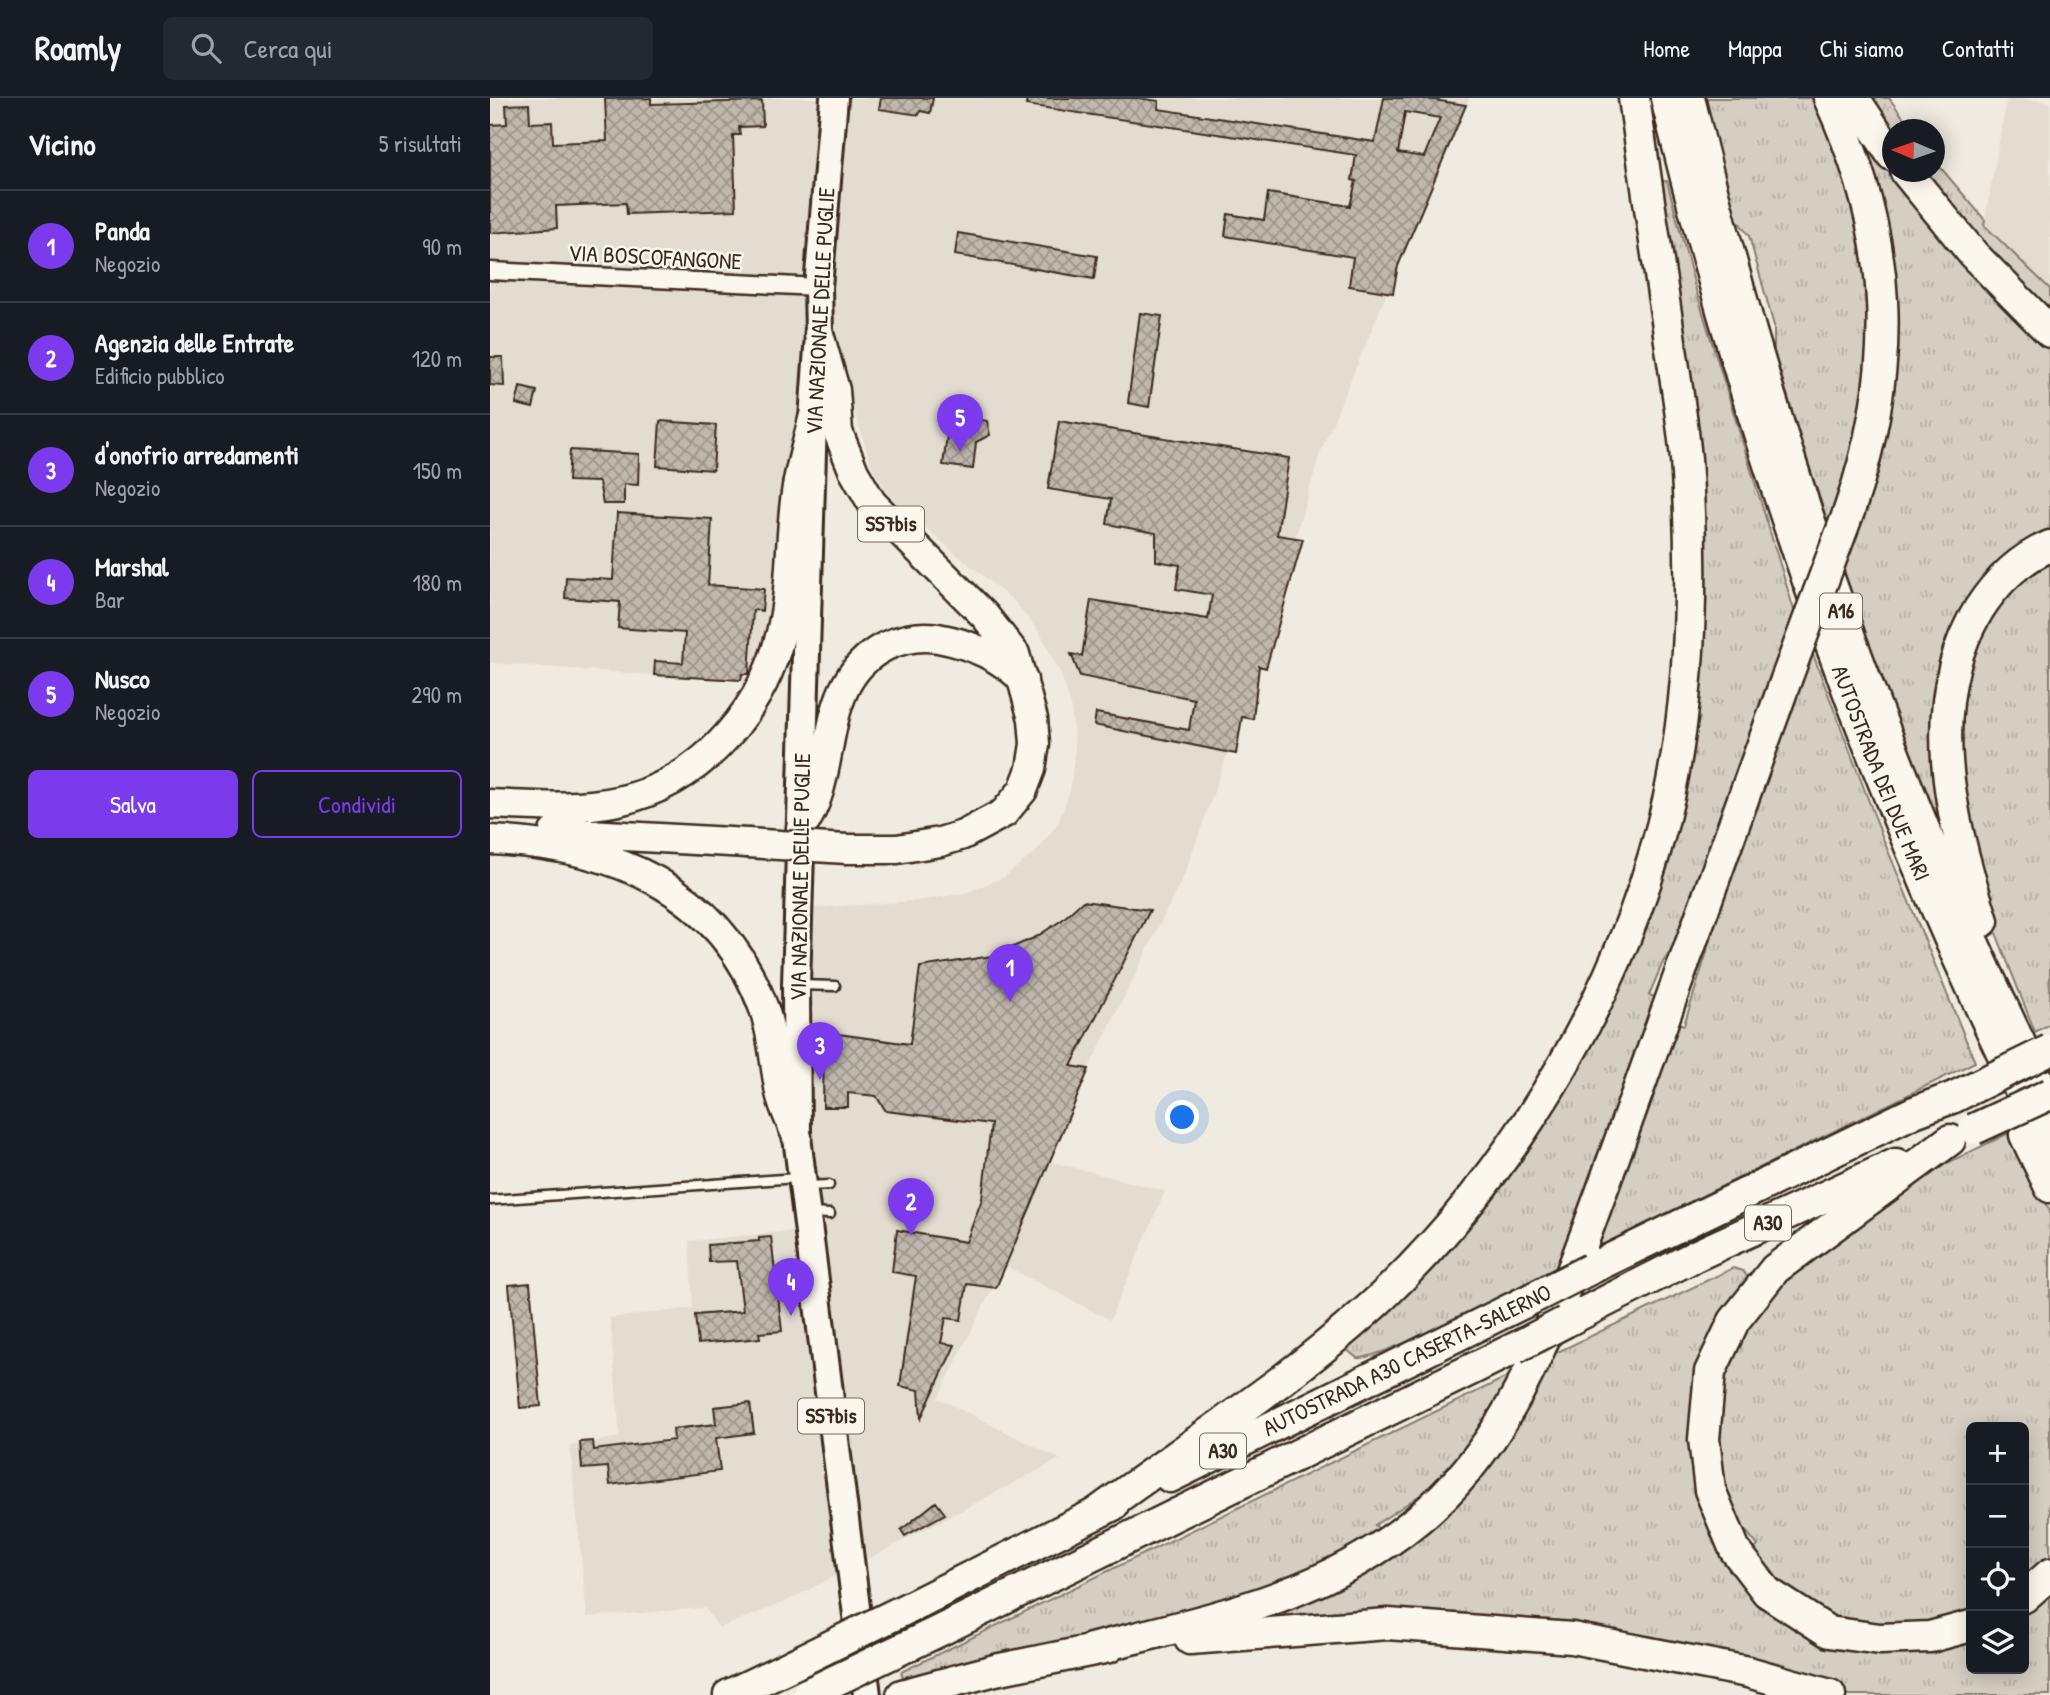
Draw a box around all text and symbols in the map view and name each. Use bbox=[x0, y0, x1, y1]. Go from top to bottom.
search box bbox=[163, 17, 653, 80]
text: Roamly bbox=[35, 26, 121, 70]
icon: search bbox=[187, 29, 225, 67]
text: Cerca qui bbox=[243, 31, 333, 66]
text: Home bbox=[1643, 32, 1690, 64]
text: Mappa bbox=[1728, 32, 1782, 64]
text: Chi siamo bbox=[1820, 32, 1904, 64]
text: Contatti bbox=[1942, 32, 2015, 64]
north arrow bbox=[1882, 119, 1945, 182]
text: Vicino bbox=[28, 124, 96, 164]
text: 5 risultati bbox=[379, 128, 462, 159]
street label: VIA NAZIONALE DELLE PUGLIE bbox=[798, 186, 841, 436]
text: Panda bbox=[95, 213, 150, 248]
text: 1 bbox=[47, 231, 55, 262]
text: 90 m bbox=[422, 231, 462, 262]
street label: VIA BOSCOFANGONE bbox=[568, 236, 742, 277]
text: Negozio bbox=[95, 248, 160, 279]
text: Agenzia delle Entrate bbox=[95, 325, 294, 360]
text: 2 bbox=[46, 343, 56, 374]
text: 120 m bbox=[412, 343, 462, 374]
text: Edificio pubblico bbox=[95, 360, 225, 391]
pin: 5 bbox=[937, 394, 983, 452]
text: d'onofrio arredamenti bbox=[95, 437, 299, 472]
text: 3 bbox=[46, 455, 56, 486]
text: 150 m bbox=[413, 455, 462, 486]
text: Negozio bbox=[95, 472, 160, 503]
road number: SS7bis bbox=[858, 506, 924, 542]
text: Marshal bbox=[95, 549, 169, 584]
text: 4 bbox=[47, 567, 55, 598]
text: 180 m bbox=[412, 567, 462, 598]
text: Bar bbox=[95, 584, 125, 615]
road number: A16 bbox=[1820, 594, 1862, 628]
text: Nusco bbox=[95, 661, 150, 696]
street label: AUTOSTRADA DEI DUE MARI bbox=[1825, 661, 1938, 885]
text: 5 bbox=[46, 679, 56, 710]
text: 290 m bbox=[412, 679, 462, 710]
text: Negozio bbox=[95, 696, 160, 727]
street label: VIA NAZIONALE DELLE PUGLIE bbox=[782, 753, 817, 1001]
button: Salva bbox=[28, 770, 238, 838]
button: Condividi bbox=[252, 770, 462, 838]
pin: 1 bbox=[987, 944, 1033, 1002]
pin: 3 bbox=[797, 1022, 843, 1080]
your location bbox=[1165, 1100, 1199, 1134]
pin: 2 bbox=[888, 1178, 934, 1236]
road number: A30 bbox=[1745, 1206, 1791, 1240]
pin: 4 bbox=[768, 1258, 814, 1316]
street label: AUTOSTRADA A30 CASERTA-SALERNO bbox=[1257, 1276, 1556, 1443]
road number: SS7bis bbox=[798, 1398, 864, 1434]
map controls bbox=[1966, 1422, 2029, 1674]
button: + bbox=[1966, 1422, 2029, 1485]
road number: A30 bbox=[1200, 1434, 1246, 1468]
button: − bbox=[1966, 1485, 2029, 1548]
button: locate bbox=[1966, 1548, 2029, 1611]
button: layers bbox=[1966, 1611, 2029, 1674]

